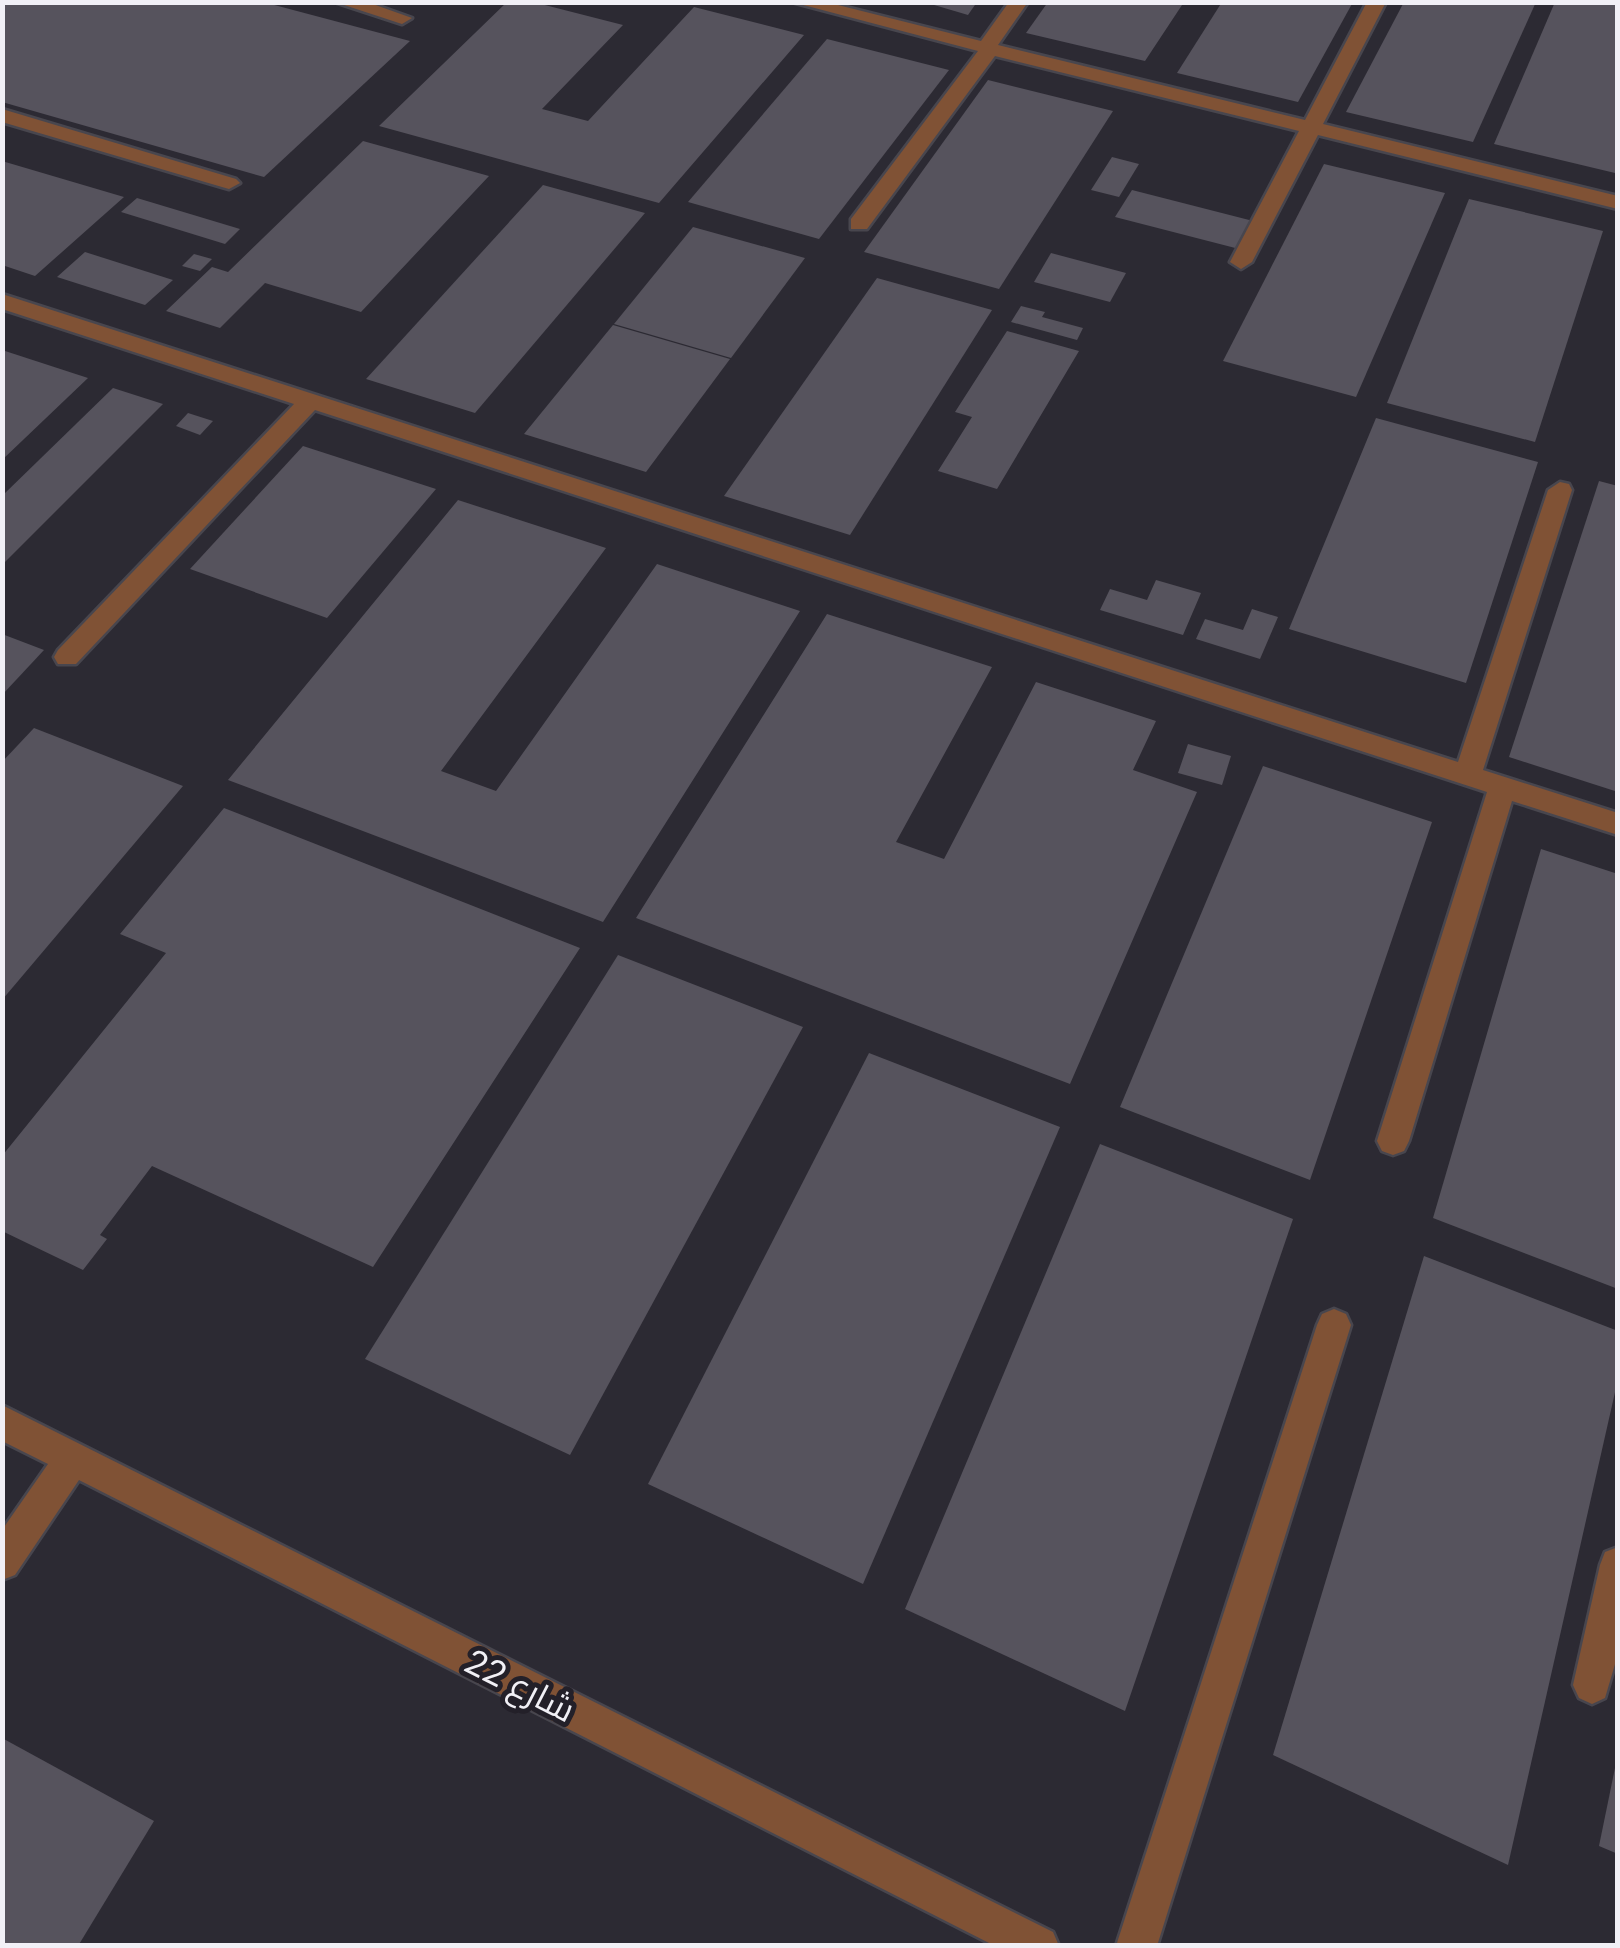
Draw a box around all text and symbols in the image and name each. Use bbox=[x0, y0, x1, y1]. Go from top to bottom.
street label: شارع 22 bbox=[457, 1639, 583, 1733]

